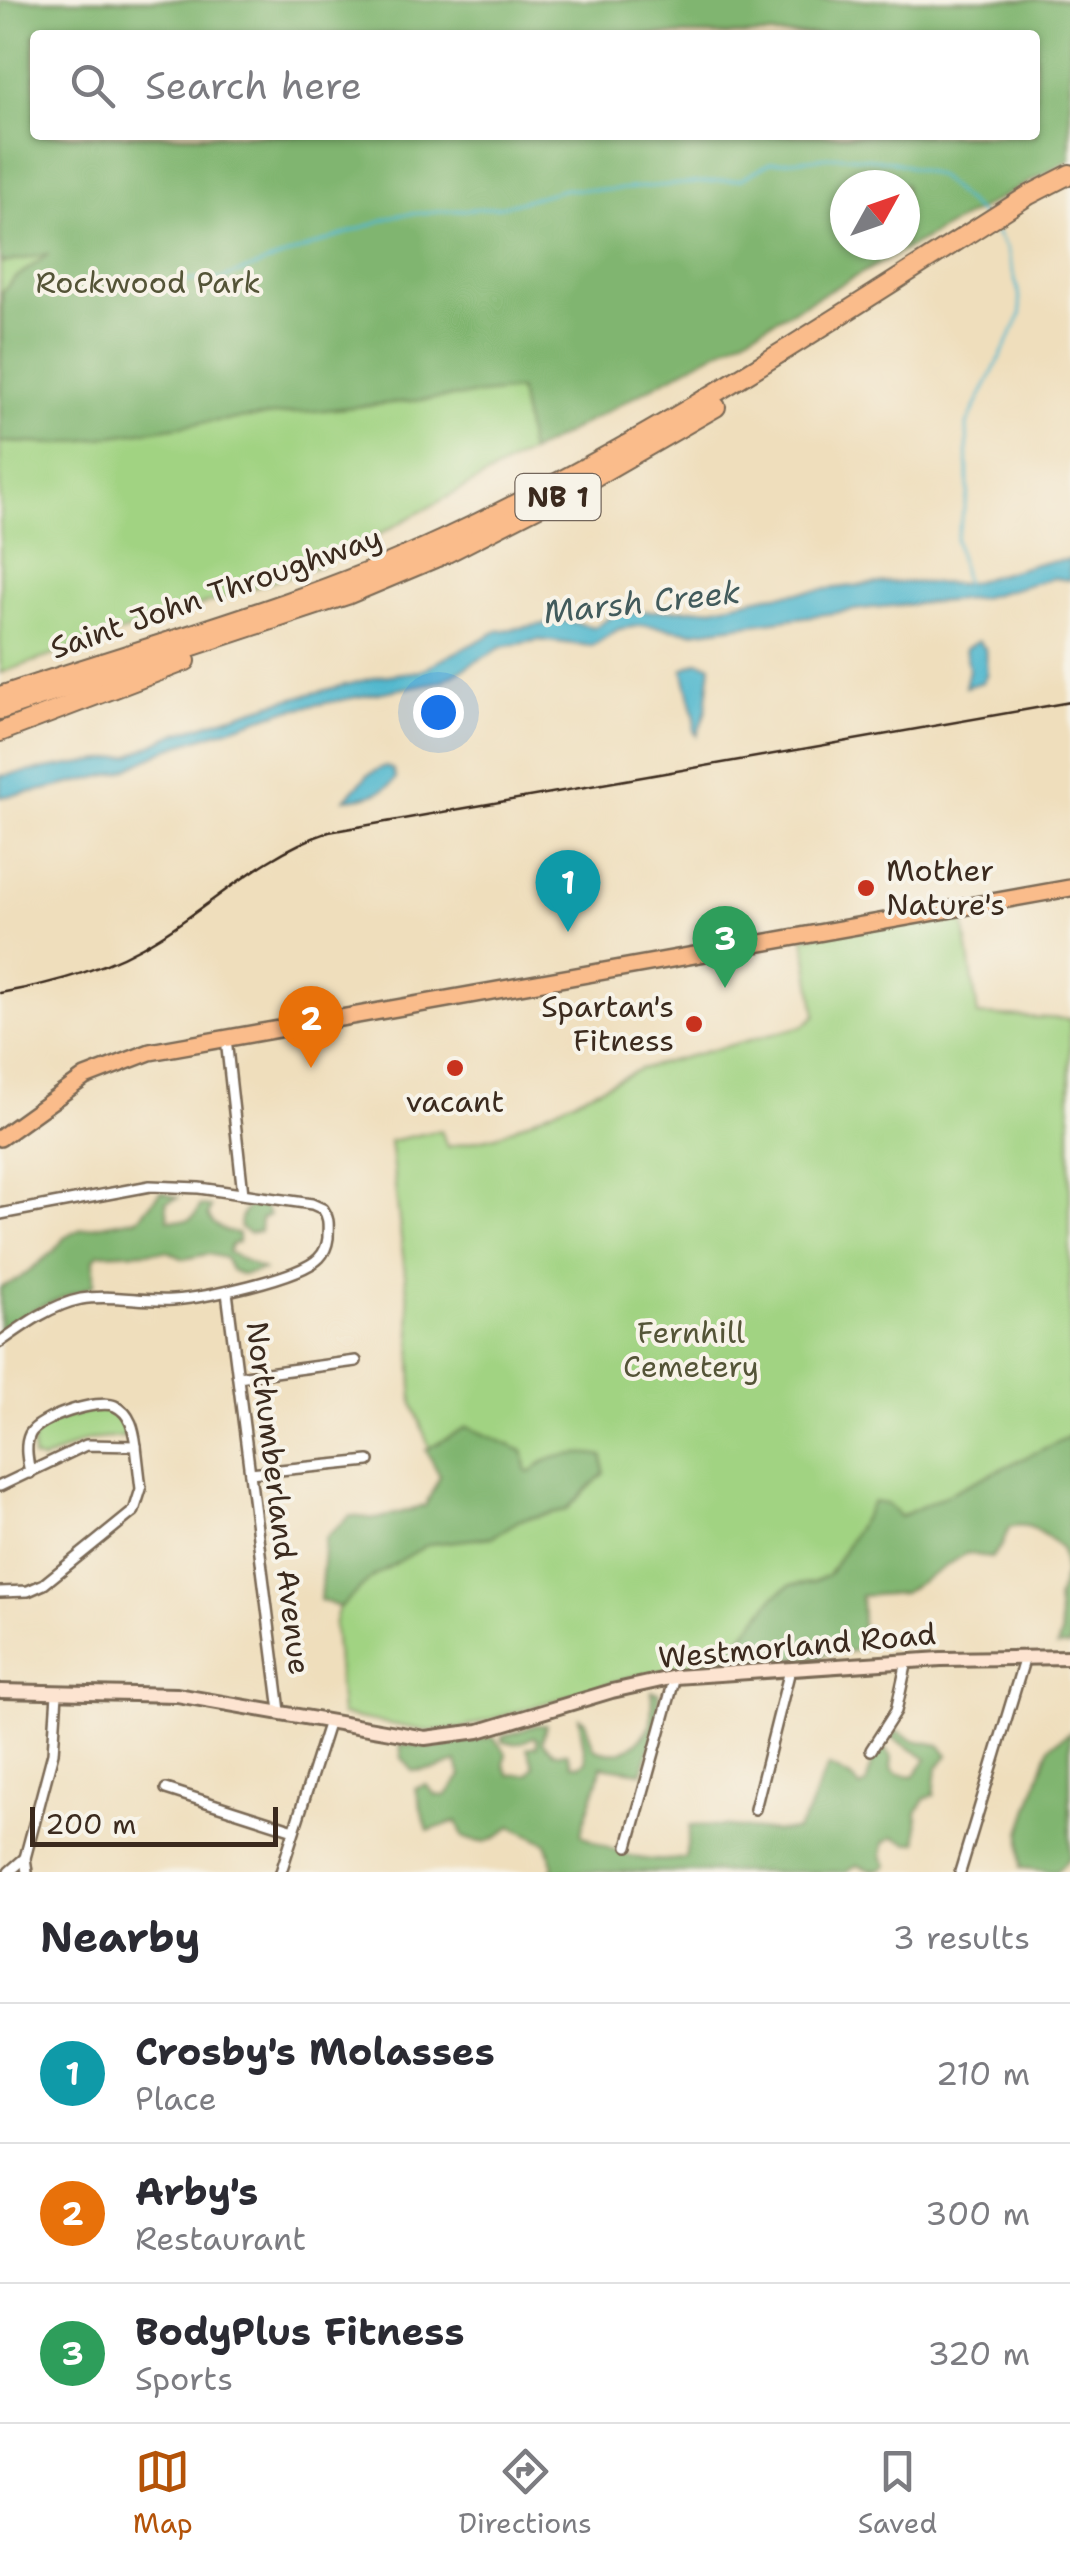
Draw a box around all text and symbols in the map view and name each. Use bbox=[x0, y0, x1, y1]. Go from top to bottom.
search box bbox=[30, 30, 1040, 140]
icon: search bbox=[65, 58, 120, 113]
text: Search here bbox=[145, 60, 362, 111]
north arrow bbox=[830, 170, 920, 260]
park label: Rockwood Park bbox=[35, 262, 261, 303]
road number: NB 1 bbox=[516, 474, 600, 520]
street label: Saint John Throughway bbox=[45, 517, 387, 669]
water label: Marsh Creek bbox=[541, 570, 743, 633]
your location bbox=[413, 687, 464, 738]
pin: 1 bbox=[536, 850, 600, 932]
place label: Mother Nature's bbox=[886, 850, 1005, 925]
marker: Mother Nature's bbox=[855, 877, 877, 899]
pin: 3 bbox=[692, 906, 758, 988]
pin: 2 bbox=[278, 986, 344, 1068]
place label: Spartan's Fitness bbox=[541, 986, 674, 1061]
marker: Spartan's Fitness bbox=[683, 1013, 705, 1035]
marker: vacant bbox=[444, 1057, 466, 1079]
place label: vacant bbox=[406, 1081, 504, 1122]
park label: Fernhill Cemetery bbox=[623, 1312, 759, 1387]
street label: Northumberland Avenue bbox=[236, 1319, 321, 1677]
street label: Westmorland Road bbox=[656, 1613, 937, 1678]
scale bar bbox=[30, 1802, 278, 1846]
text: 200 m bbox=[45, 1805, 136, 1843]
text: Nearby bbox=[40, 1909, 200, 1965]
text: 3 results bbox=[893, 1916, 1030, 1959]
text: Crosby's Molasses bbox=[135, 2026, 495, 2077]
text: 1 bbox=[65, 2052, 80, 2095]
text: 210 m bbox=[936, 2052, 1030, 2095]
text: Place bbox=[135, 2077, 217, 2120]
text: Arby's bbox=[135, 2166, 258, 2217]
text: 2 bbox=[61, 2192, 84, 2235]
text: 300 m bbox=[925, 2192, 1030, 2235]
text: Restaurant bbox=[135, 2217, 306, 2260]
text: BodyPlus Fitness bbox=[135, 2306, 465, 2357]
text: 3 bbox=[61, 2332, 84, 2375]
text: 320 m bbox=[927, 2332, 1030, 2375]
text: Sports bbox=[135, 2357, 233, 2400]
tab: Map bbox=[133, 2444, 193, 2542]
tab: Directions bbox=[458, 2444, 592, 2542]
tab: Saved bbox=[858, 2444, 937, 2542]

